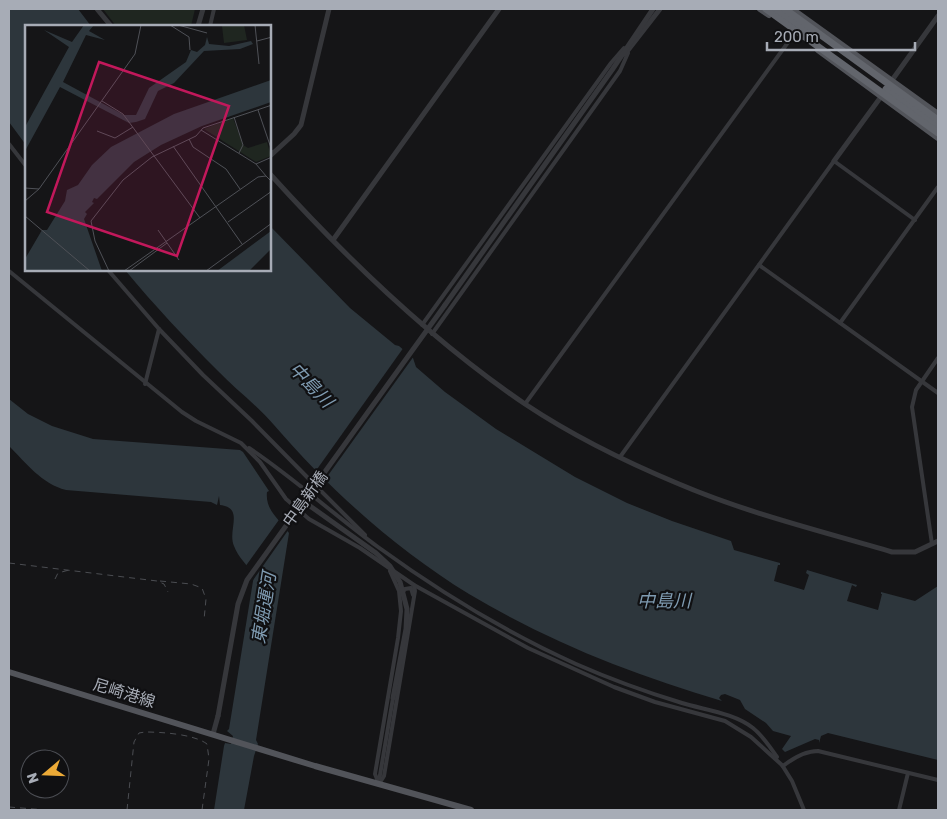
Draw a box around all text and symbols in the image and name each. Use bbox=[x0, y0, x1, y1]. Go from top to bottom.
scale bar bbox=[767, 20, 914, 52]
inset map bbox=[25, 25, 271, 271]
text: 200 m bbox=[774, 28, 819, 46]
water label: 中島川 bbox=[284, 358, 339, 414]
street label: 中島新橋 bbox=[279, 468, 331, 530]
water label: 東堀運河 bbox=[248, 568, 281, 645]
water label: 中島川 bbox=[637, 590, 693, 612]
street label: 尼崎港線 bbox=[91, 675, 157, 711]
north arrow bbox=[20, 749, 70, 799]
text: N bbox=[24, 771, 43, 786]

